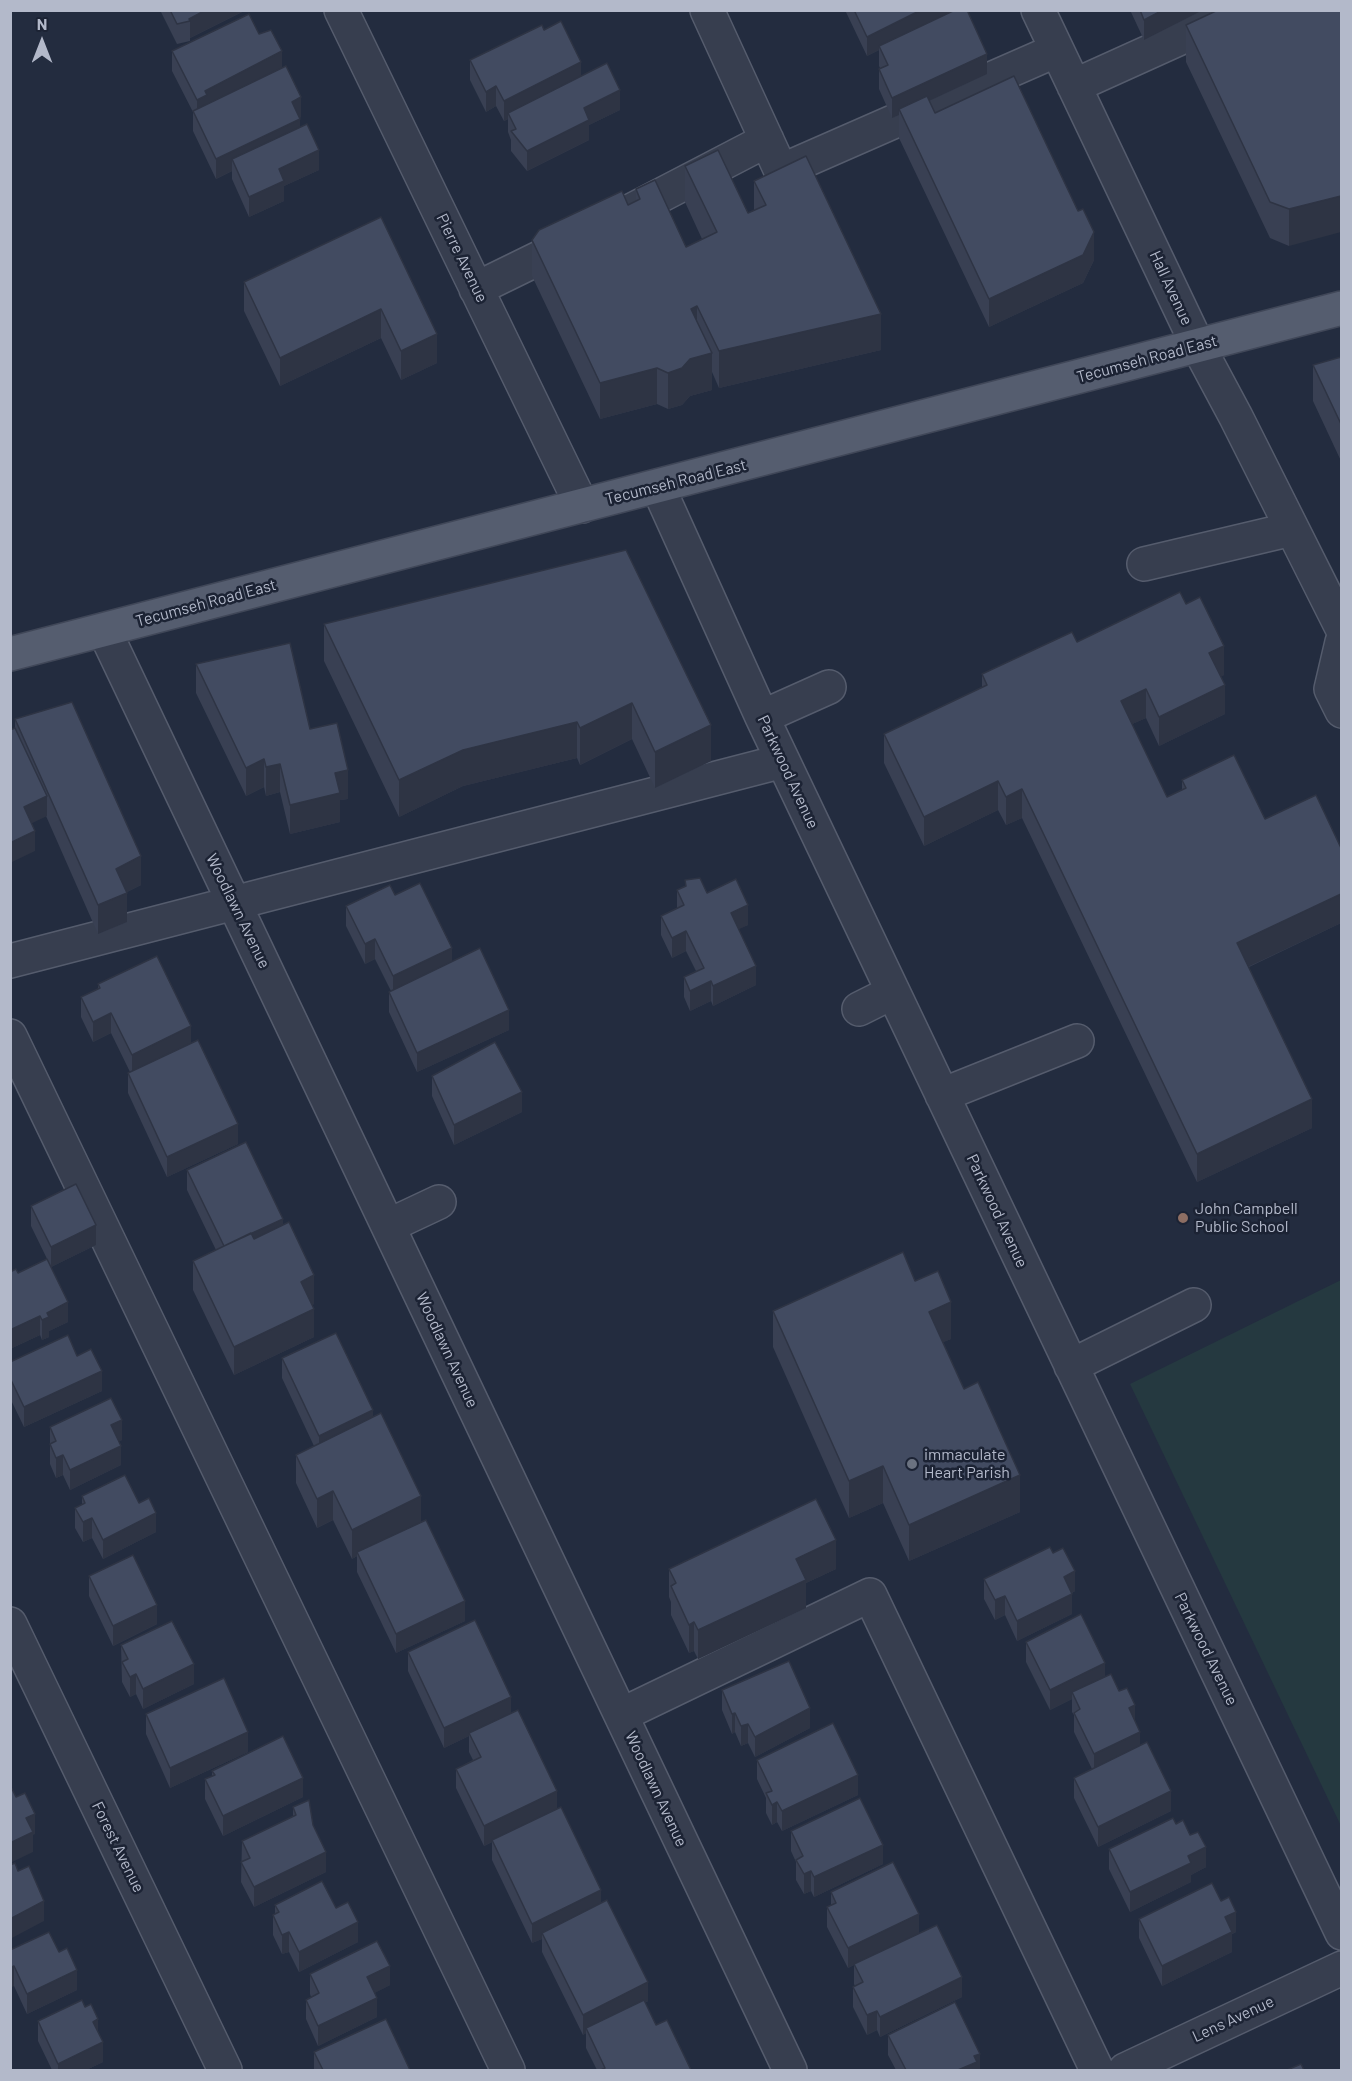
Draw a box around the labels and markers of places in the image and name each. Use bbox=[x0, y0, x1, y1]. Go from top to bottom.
place label: John Campbell Public School bbox=[1195, 1199, 1298, 1237]
marker: John Campbell Public School bbox=[1176, 1211, 1190, 1225]
place label: immaculate Heart Parish bbox=[924, 1445, 1010, 1483]
marker: immaculate Heart Parish bbox=[905, 1457, 919, 1471]

